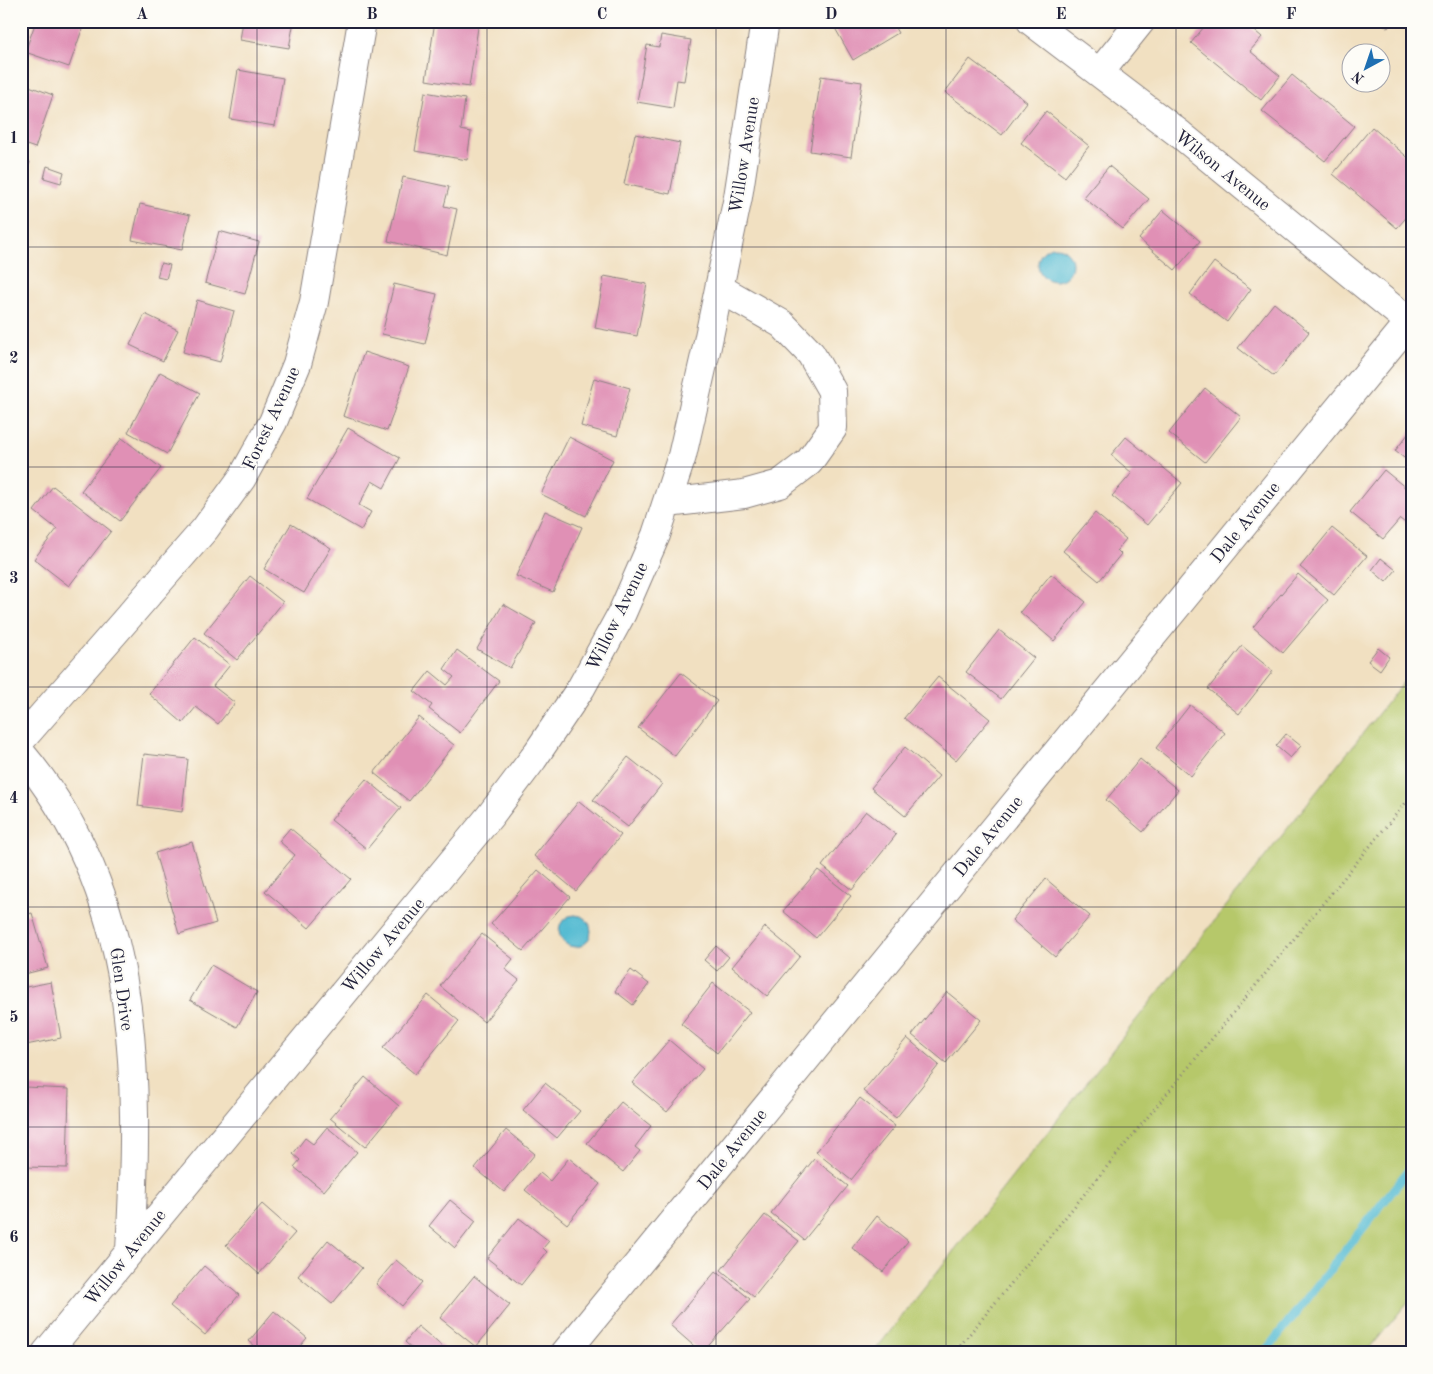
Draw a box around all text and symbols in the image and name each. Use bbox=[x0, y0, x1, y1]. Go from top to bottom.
text: A bbox=[136, 7, 148, 23]
text: B bbox=[366, 7, 378, 23]
text: C bbox=[597, 7, 607, 23]
text: D bbox=[825, 7, 837, 23]
text: E bbox=[1055, 7, 1067, 23]
text: F bbox=[1286, 7, 1297, 23]
north arrow bbox=[1340, 42, 1390, 92]
text: N bbox=[1349, 68, 1367, 86]
street label: Willow Avenue bbox=[727, 96, 763, 215]
street label: Wilson Avenue bbox=[1171, 127, 1273, 215]
text: 1 bbox=[9, 131, 19, 147]
text: 2 bbox=[9, 351, 19, 367]
street label: Forest Avenue bbox=[240, 364, 304, 473]
street label: Dale Avenue bbox=[1208, 479, 1284, 566]
street label: Willow Avenue bbox=[584, 560, 652, 673]
text: 3 bbox=[9, 571, 19, 587]
text: 4 bbox=[9, 791, 19, 807]
street label: Dale Avenue bbox=[951, 793, 1027, 880]
street label: Willow Avenue bbox=[339, 895, 429, 997]
street label: Glen Drive bbox=[106, 946, 136, 1032]
text: 5 bbox=[9, 1010, 19, 1026]
street label: Dale Avenue bbox=[695, 1106, 771, 1193]
street label: Willow Avenue bbox=[82, 1206, 170, 1309]
text: 6 bbox=[9, 1230, 19, 1246]

